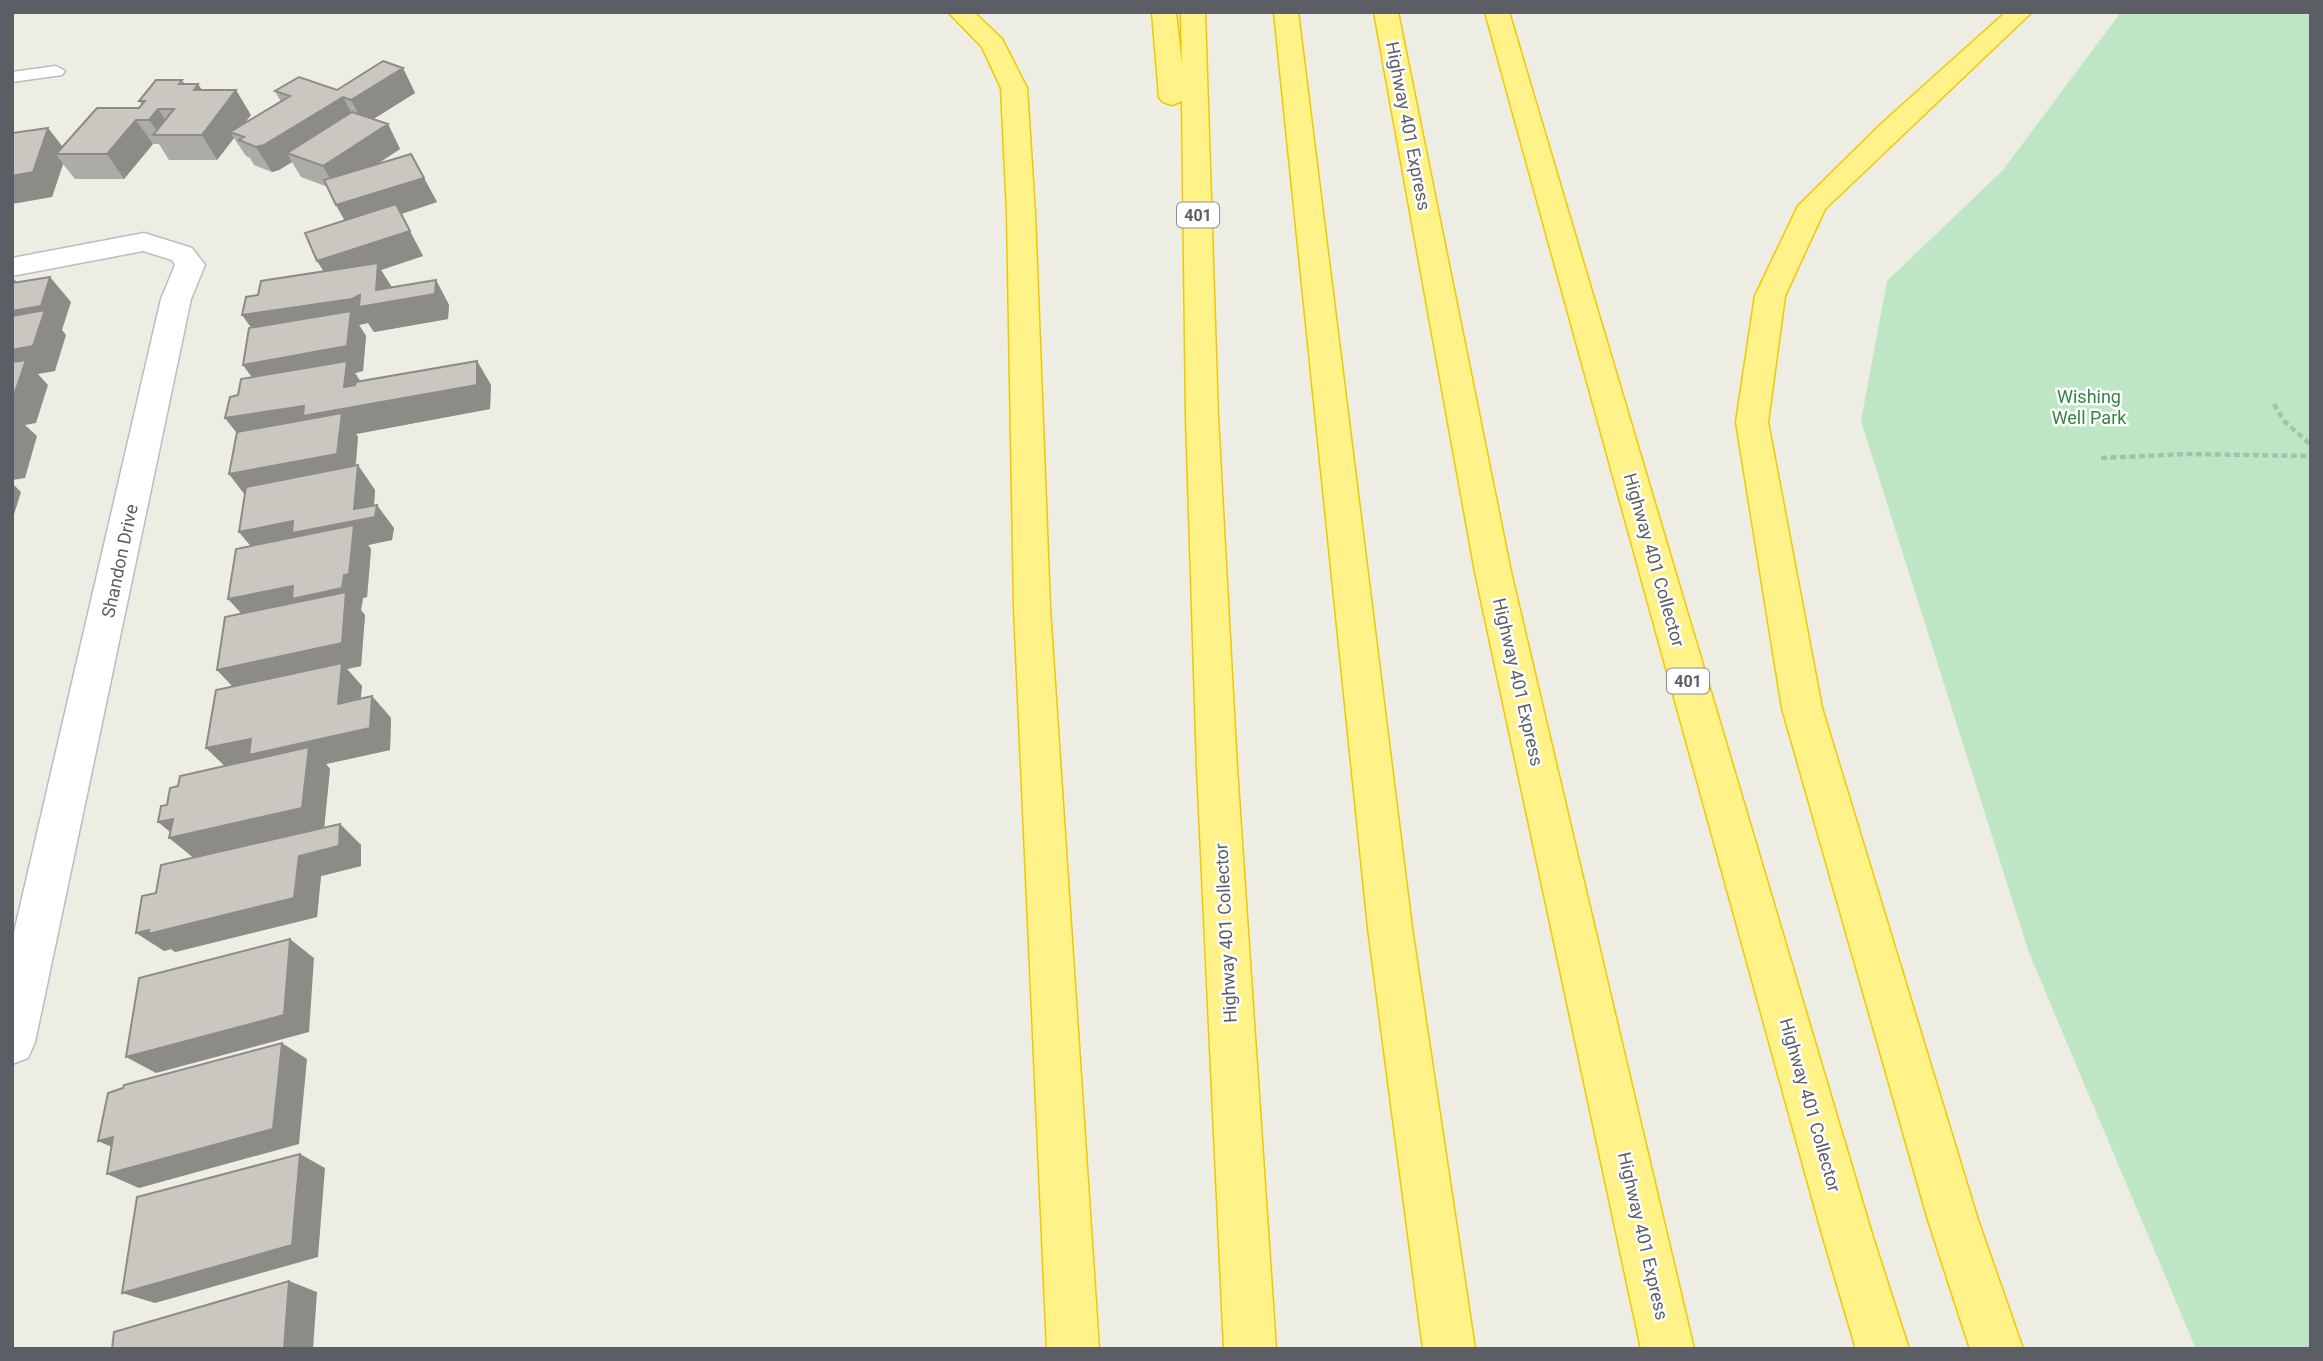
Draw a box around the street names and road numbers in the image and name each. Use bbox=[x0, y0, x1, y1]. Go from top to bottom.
street label: Highway 401 Express bbox=[1382, 40, 1435, 212]
road number: 401 bbox=[1177, 202, 1219, 228]
street label: Highway 401 Collector bbox=[1620, 470, 1689, 649]
street label: Shandon Drive bbox=[97, 502, 142, 620]
street label: Highway 401 Express bbox=[1489, 596, 1548, 768]
road number: 401 bbox=[1667, 668, 1709, 694]
street label: Highway 401 Collector bbox=[1210, 843, 1241, 1023]
street label: Highway 401 Collector bbox=[1776, 1015, 1845, 1194]
street label: Highway 401 Express bbox=[1614, 1150, 1673, 1322]

